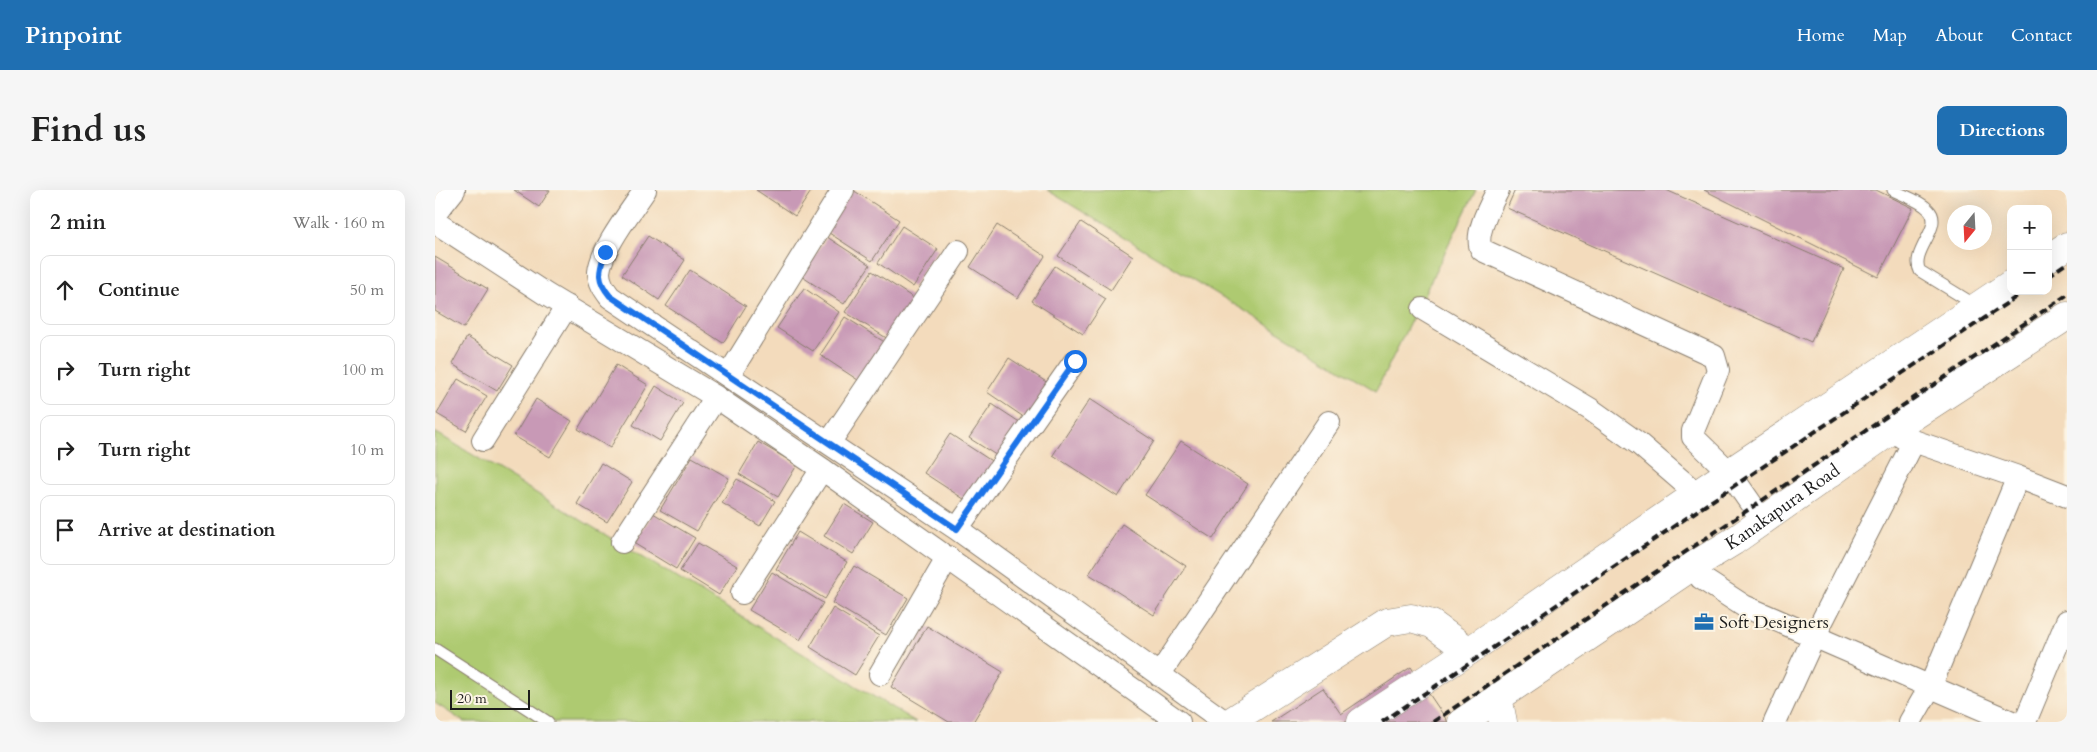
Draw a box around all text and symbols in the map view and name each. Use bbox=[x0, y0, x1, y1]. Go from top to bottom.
text: Pinpoint bbox=[25, 19, 122, 52]
text: Home bbox=[1797, 23, 1845, 48]
text: Map bbox=[1873, 23, 1907, 48]
text: About bbox=[1935, 23, 1983, 48]
text: Contact bbox=[2011, 23, 2072, 48]
text: Find us bbox=[30, 106, 146, 154]
button: Directions bbox=[1937, 106, 2067, 155]
north arrow bbox=[1947, 205, 1992, 250]
map controls bbox=[2007, 205, 2052, 295]
button: + bbox=[2007, 205, 2052, 250]
text: 2 min bbox=[50, 208, 106, 237]
text: Walk · 160 m bbox=[293, 212, 385, 234]
route end bbox=[594, 241, 617, 264]
button: − bbox=[2007, 250, 2052, 295]
icon: ahead bbox=[51, 276, 79, 304]
text: Continue bbox=[98, 277, 180, 303]
text: 50 m bbox=[350, 279, 384, 301]
route start bbox=[1064, 350, 1087, 373]
icon: right bbox=[51, 356, 79, 384]
text: Turn right bbox=[98, 357, 190, 383]
text: 100 m bbox=[342, 359, 384, 381]
icon: right bbox=[51, 436, 79, 464]
text: Turn right bbox=[98, 437, 190, 463]
text: 10 m bbox=[350, 439, 384, 461]
street label: Kanakapura Road bbox=[1721, 458, 1845, 556]
icon: arrive bbox=[51, 516, 79, 544]
text: Arrive at destination bbox=[98, 517, 275, 543]
place label: Soft Designers bbox=[1719, 610, 1829, 635]
office icon: Soft Designers bbox=[1693, 611, 1715, 633]
scale bar bbox=[450, 687, 530, 710]
text: 20 m bbox=[457, 689, 487, 708]

